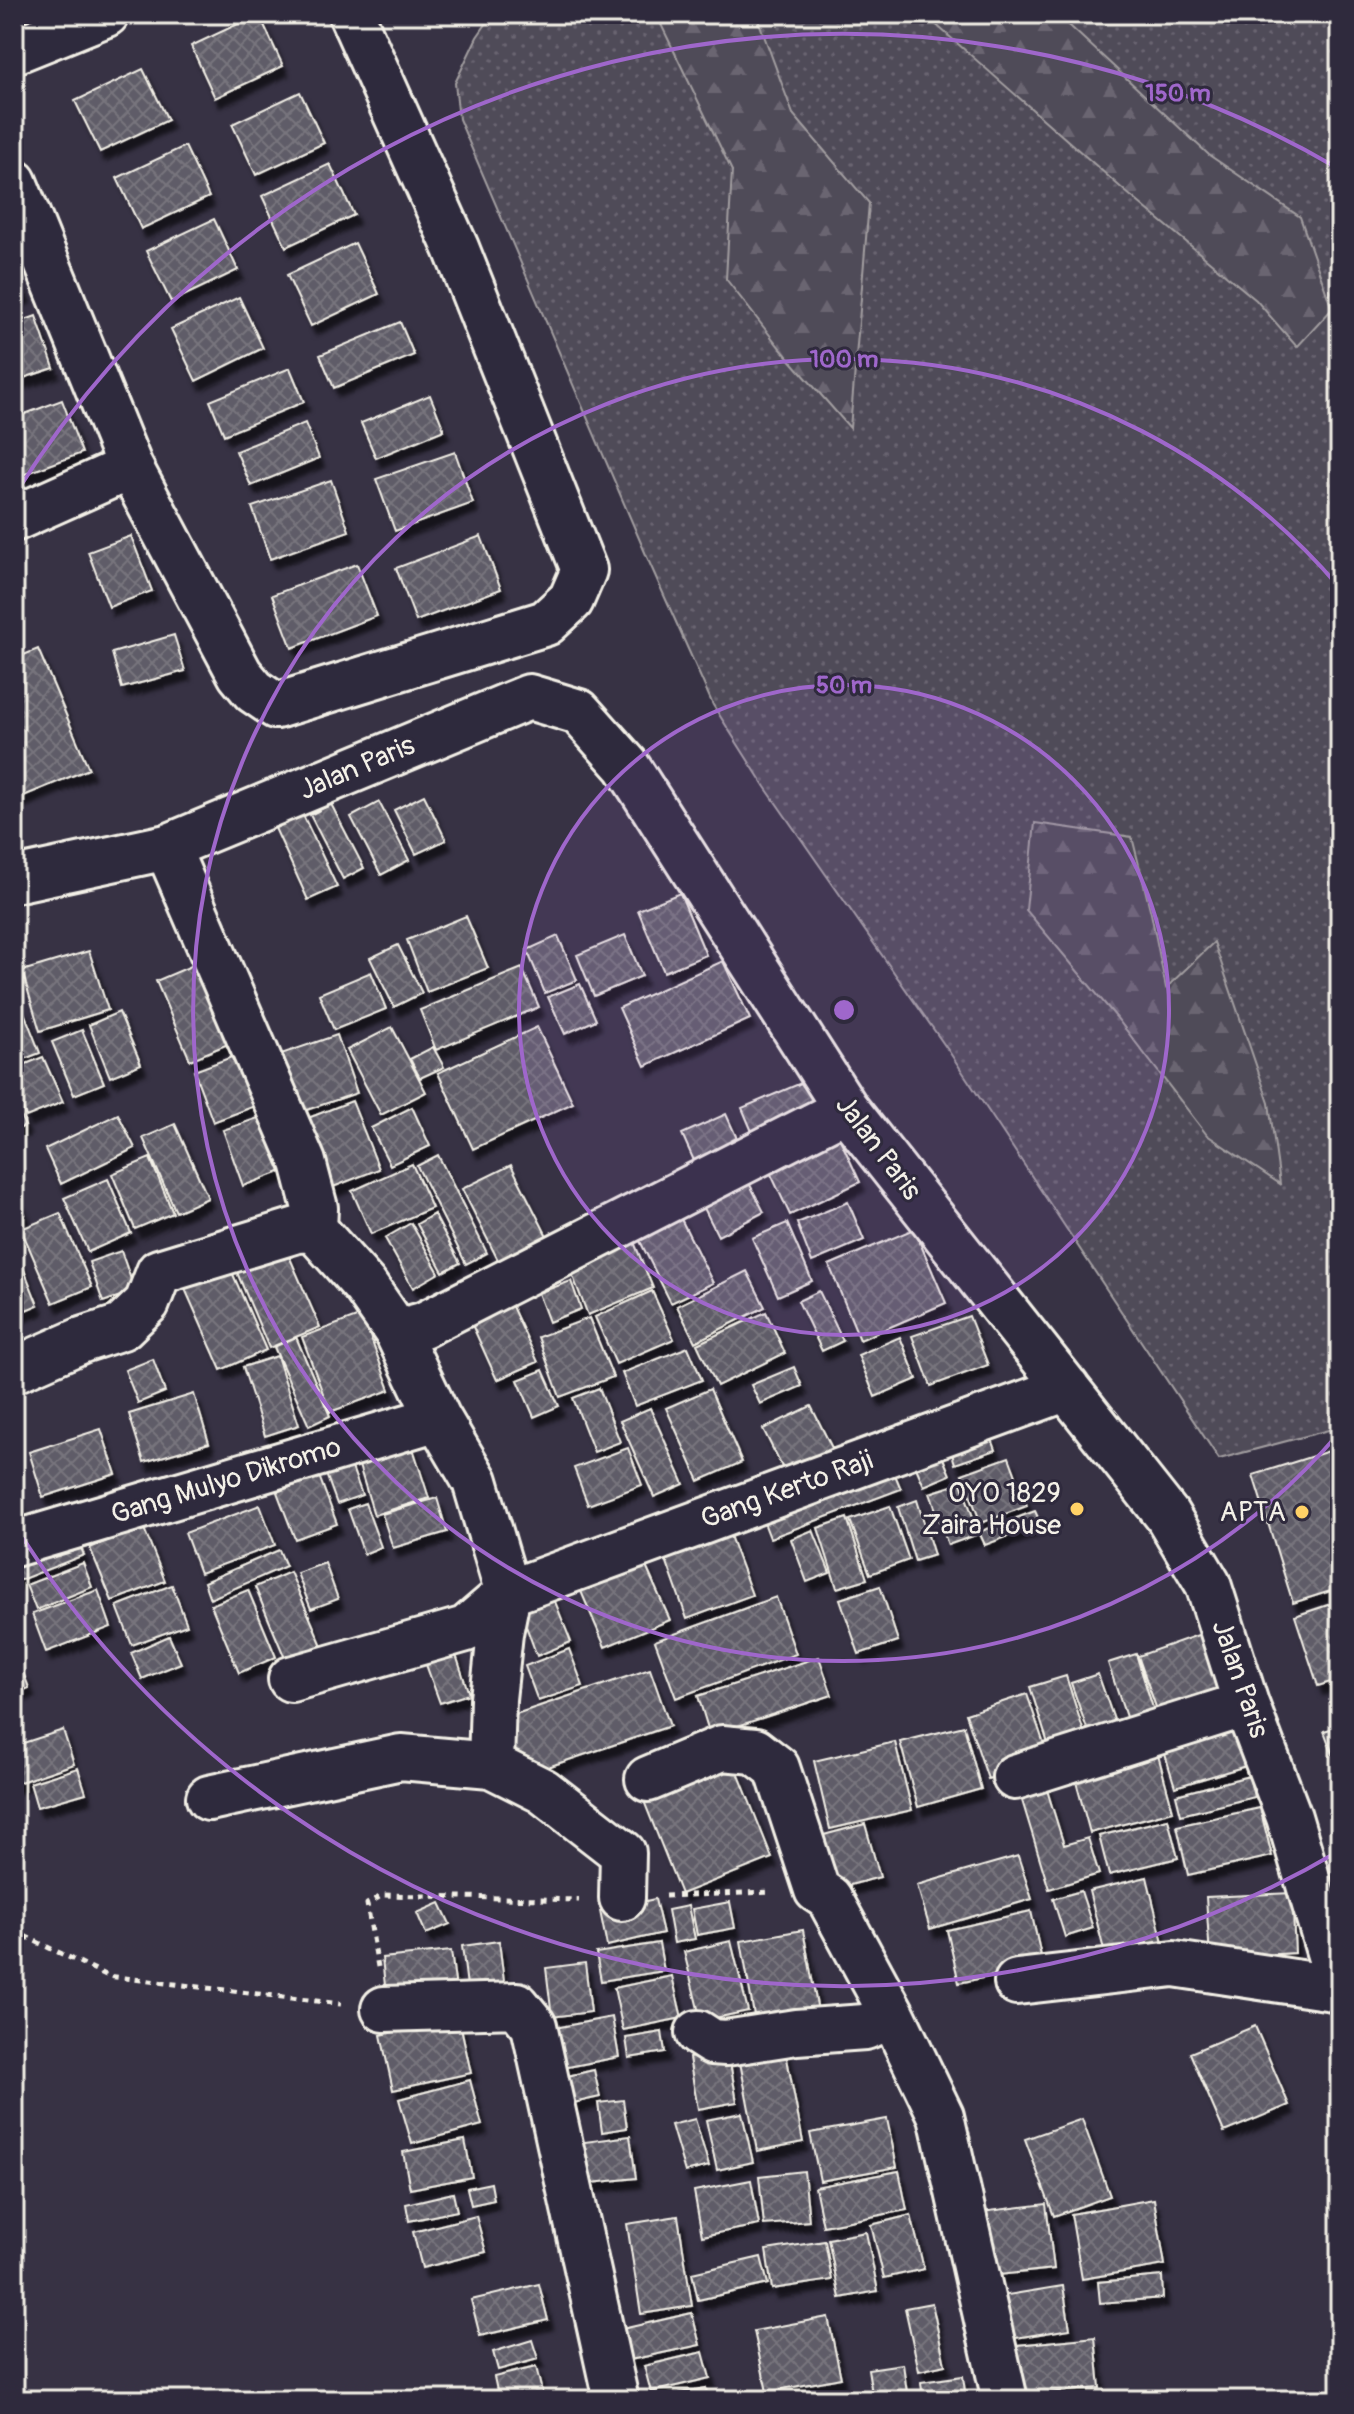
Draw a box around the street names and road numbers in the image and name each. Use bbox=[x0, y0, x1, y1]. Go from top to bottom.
street label: Jalan Paris bbox=[294, 728, 420, 808]
street label: Jalan Paris bbox=[827, 1089, 929, 1208]
street label: Gang Mulyo Dikromo bbox=[107, 1429, 345, 1533]
street label: Gang Kerto Raji bbox=[696, 1443, 878, 1537]
street label: Jalan Paris bbox=[1204, 1616, 1277, 1743]

